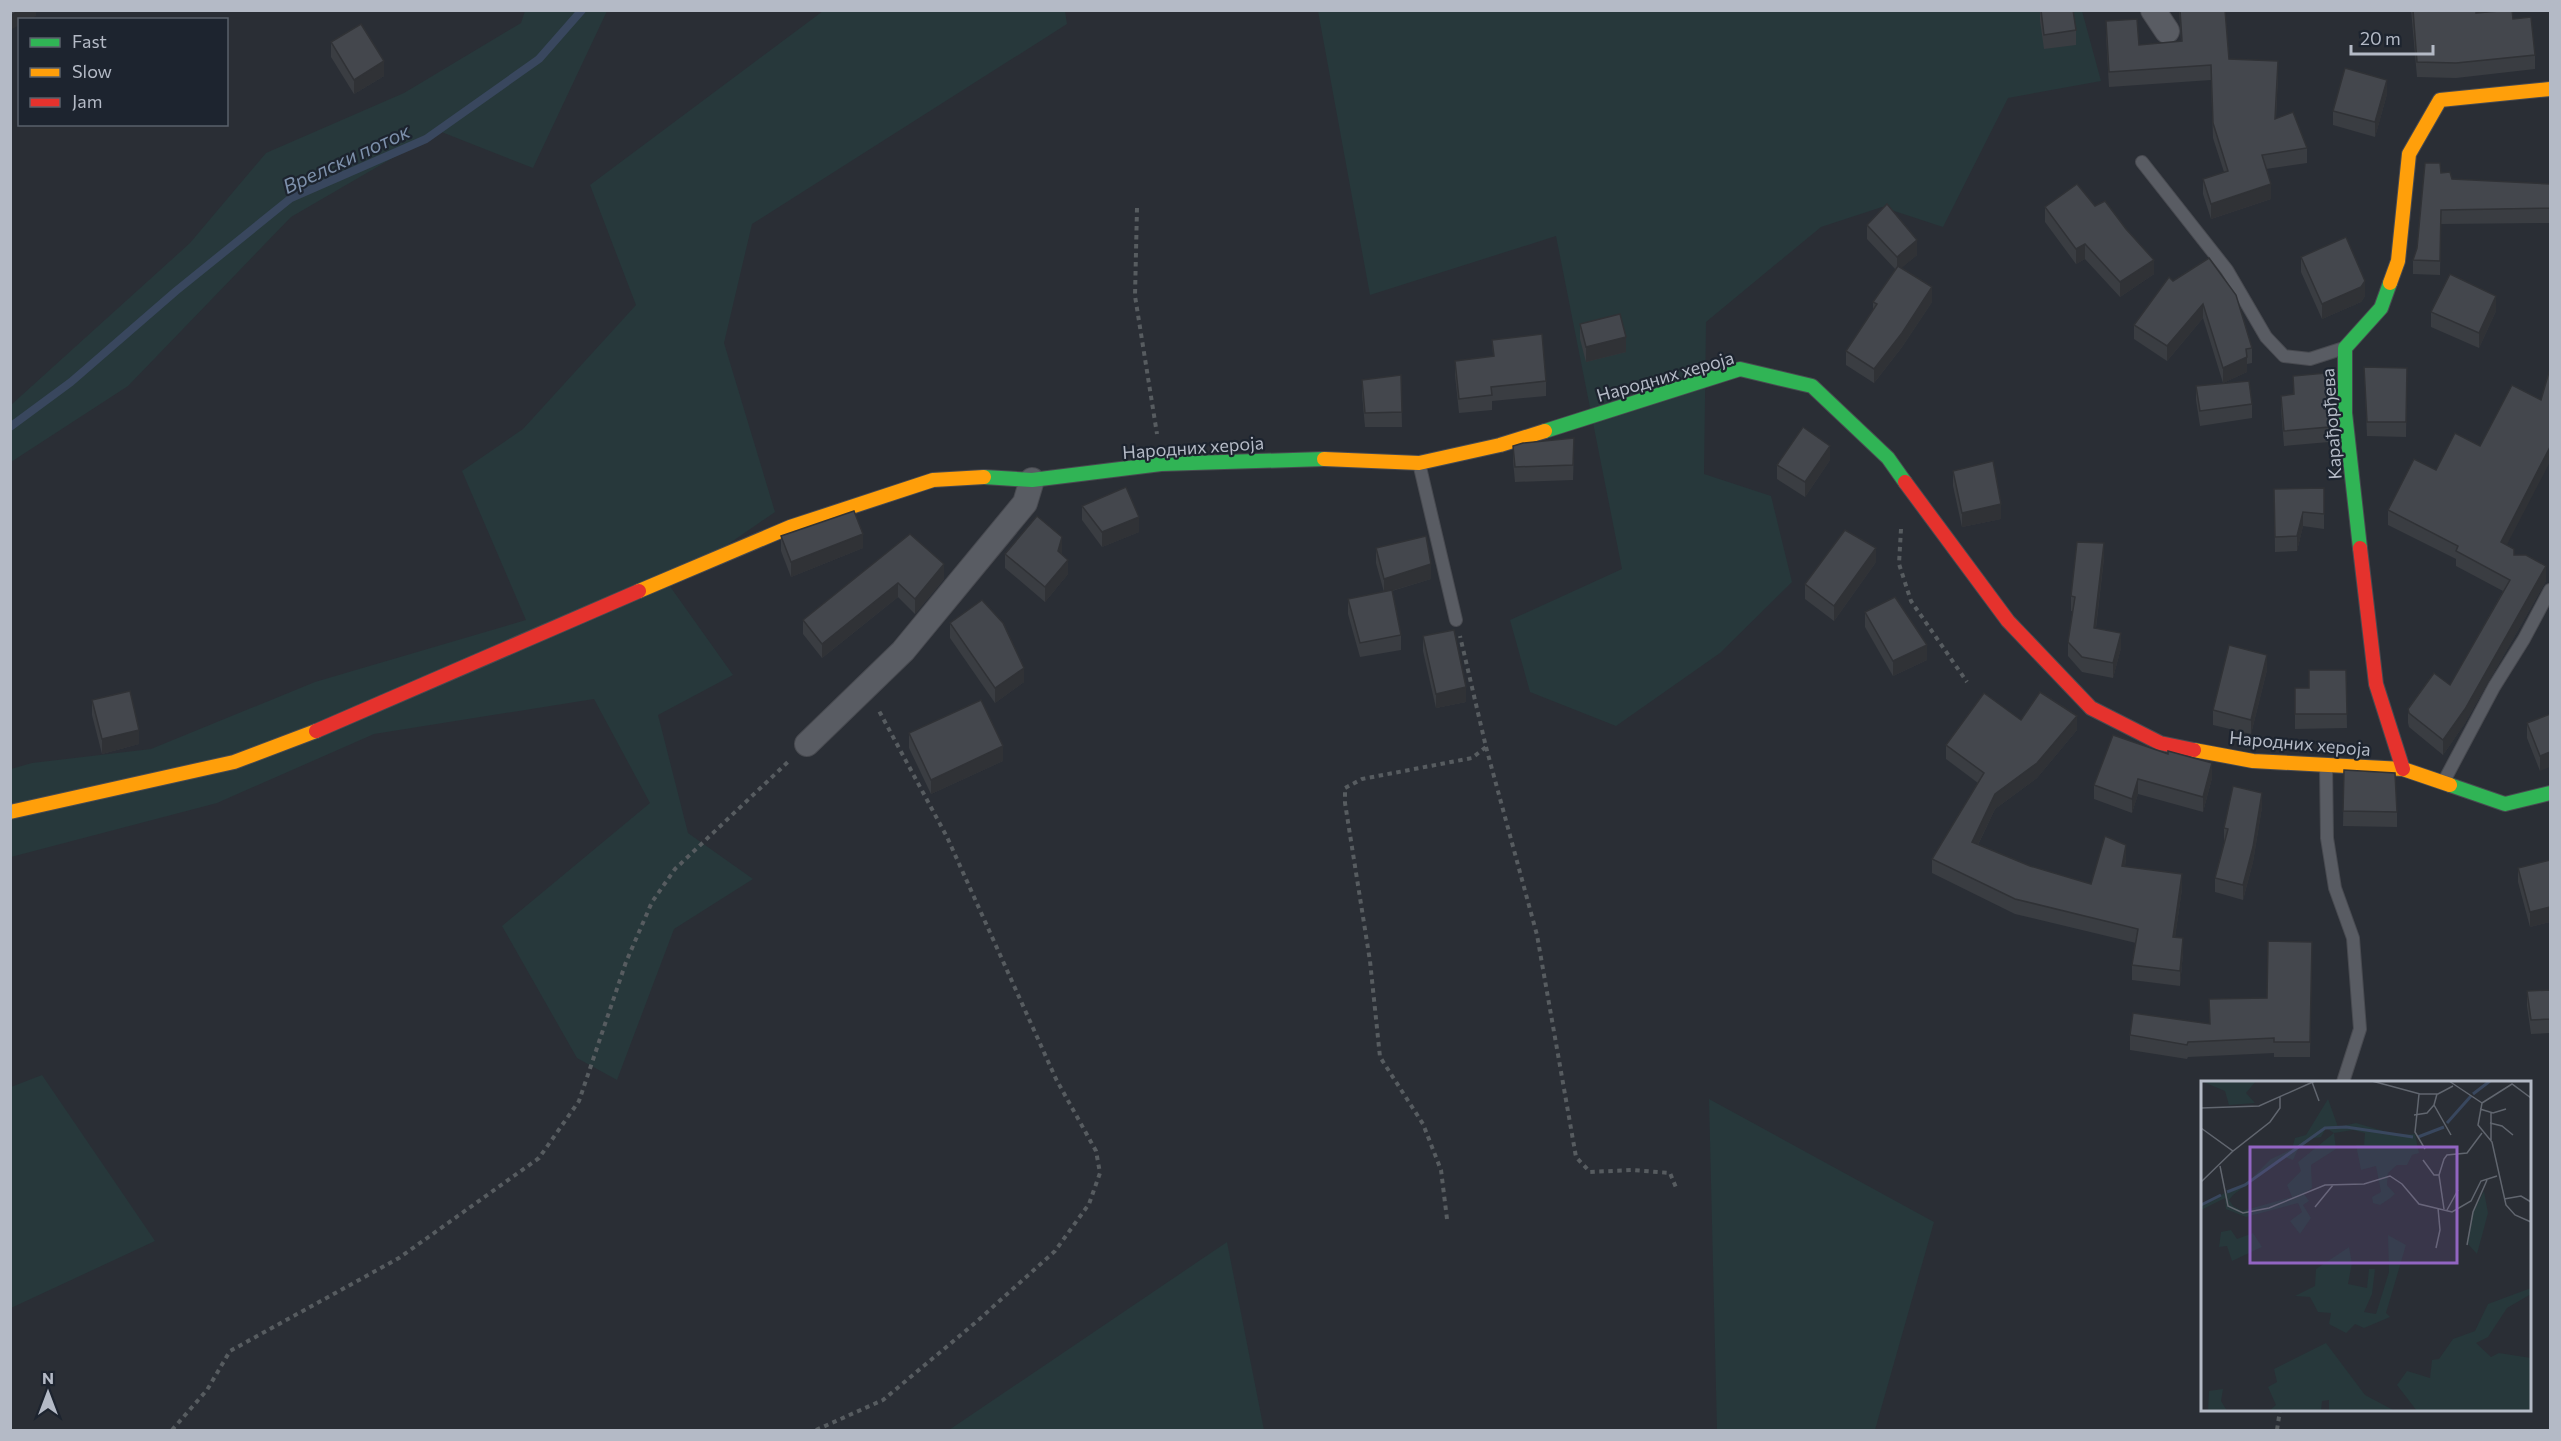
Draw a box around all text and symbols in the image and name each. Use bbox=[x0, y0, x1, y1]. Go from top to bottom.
legend bbox=[18, 18, 228, 126]
scale bar bbox=[2351, 18, 2434, 56]
text: 20 m bbox=[2360, 27, 2401, 49]
text: Fast bbox=[72, 30, 107, 52]
text: Slow bbox=[72, 60, 112, 82]
text: Jam bbox=[72, 90, 102, 112]
water label: Врелски поток bbox=[279, 118, 415, 198]
street label: Народних хероја bbox=[1594, 346, 1736, 406]
street label: Карађорђева bbox=[2316, 368, 2346, 480]
street label: Народних хероја bbox=[1121, 431, 1265, 463]
street label: Народних хероја bbox=[2228, 726, 2372, 760]
inset map bbox=[2201, 1081, 2531, 1411]
north arrow bbox=[18, 1363, 78, 1423]
text: N bbox=[42, 1368, 54, 1387]

